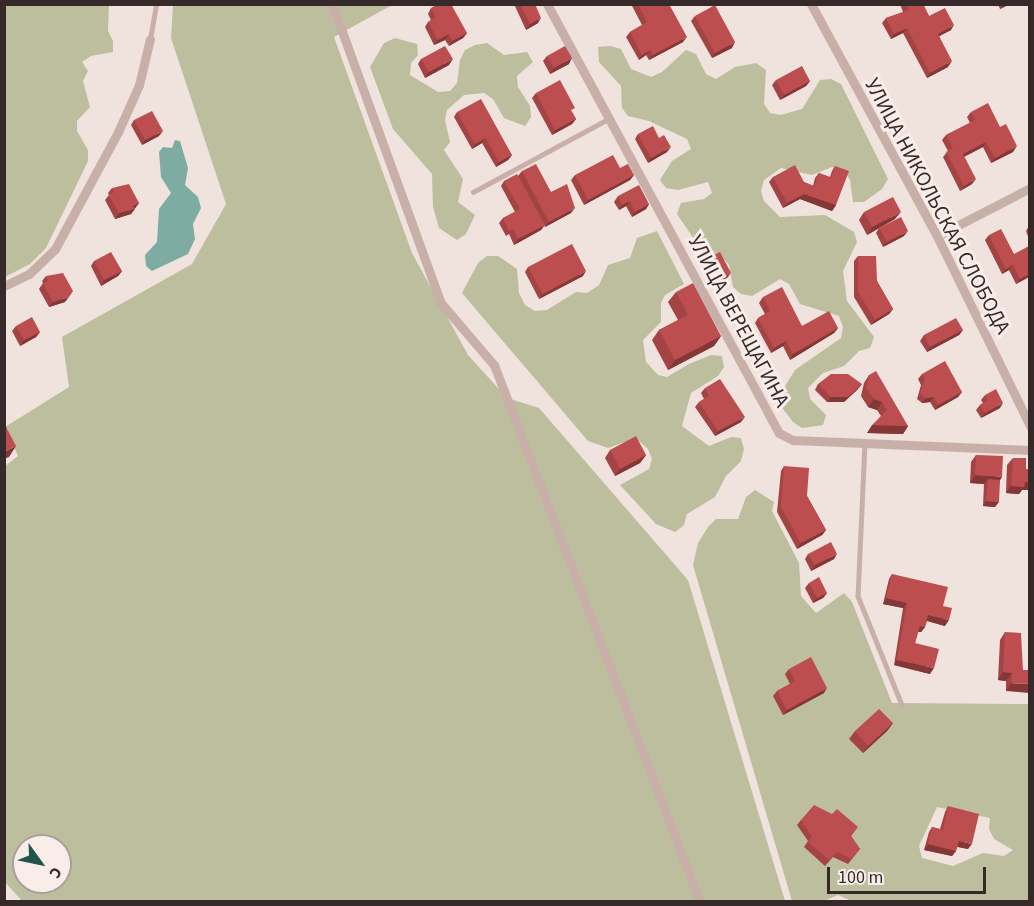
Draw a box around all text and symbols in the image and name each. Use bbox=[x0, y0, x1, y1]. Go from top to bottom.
street label: УЛИЦА НИКОЛЬСКАЯ СЛОБОДА bbox=[860, 74, 1016, 338]
street label: УЛИЦА ВЕРЕЩАГИНА bbox=[683, 231, 795, 411]
north arrow bbox=[12, 834, 72, 894]
scale bar bbox=[830, 855, 989, 893]
text: С bbox=[44, 863, 67, 883]
text: 100 m bbox=[838, 865, 883, 890]

